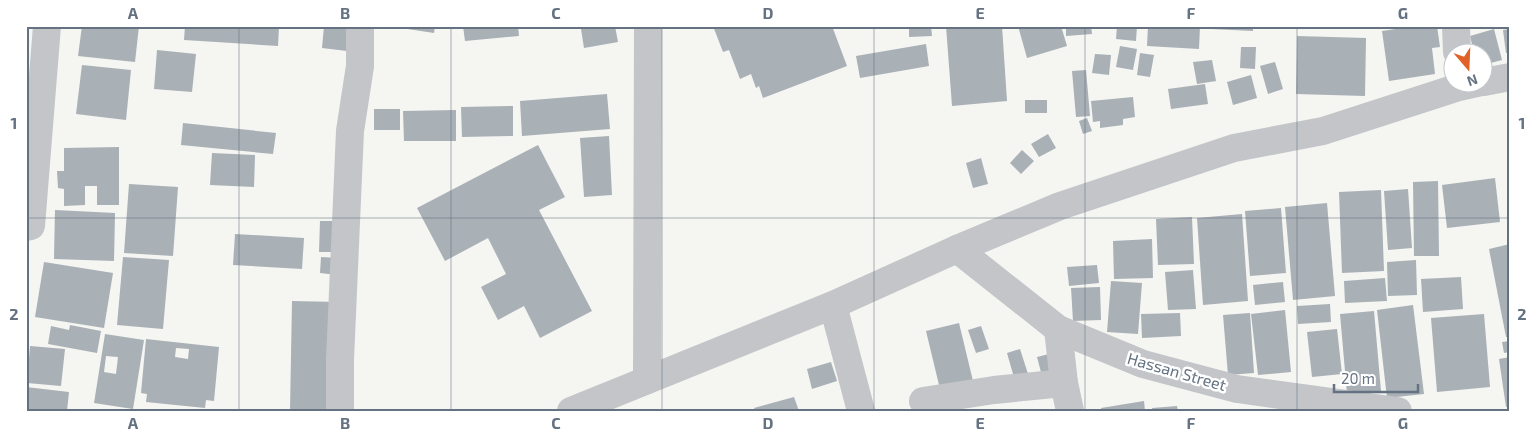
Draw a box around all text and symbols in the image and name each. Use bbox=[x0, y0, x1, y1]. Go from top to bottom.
text: A bbox=[128, 3, 139, 22]
text: B bbox=[340, 3, 350, 22]
text: C bbox=[551, 3, 561, 22]
text: D bbox=[763, 3, 774, 22]
text: E bbox=[975, 3, 985, 22]
text: F bbox=[1187, 3, 1196, 22]
text: G bbox=[1398, 3, 1408, 22]
north arrow bbox=[1444, 42, 1494, 92]
text: N bbox=[1465, 71, 1480, 90]
text: 1 bbox=[11, 113, 17, 132]
text: 1 bbox=[1519, 113, 1525, 132]
text: 2 bbox=[9, 304, 19, 323]
text: 2 bbox=[1517, 304, 1527, 323]
street label: Hassan Street bbox=[1125, 348, 1229, 394]
scale bar bbox=[1334, 362, 1417, 394]
text: 20 m bbox=[1341, 369, 1375, 387]
text: A bbox=[128, 413, 139, 432]
text: B bbox=[340, 413, 350, 432]
text: C bbox=[551, 413, 561, 432]
text: D bbox=[763, 413, 774, 432]
text: E bbox=[975, 413, 985, 432]
text: F bbox=[1187, 413, 1196, 432]
text: G bbox=[1398, 413, 1408, 432]

